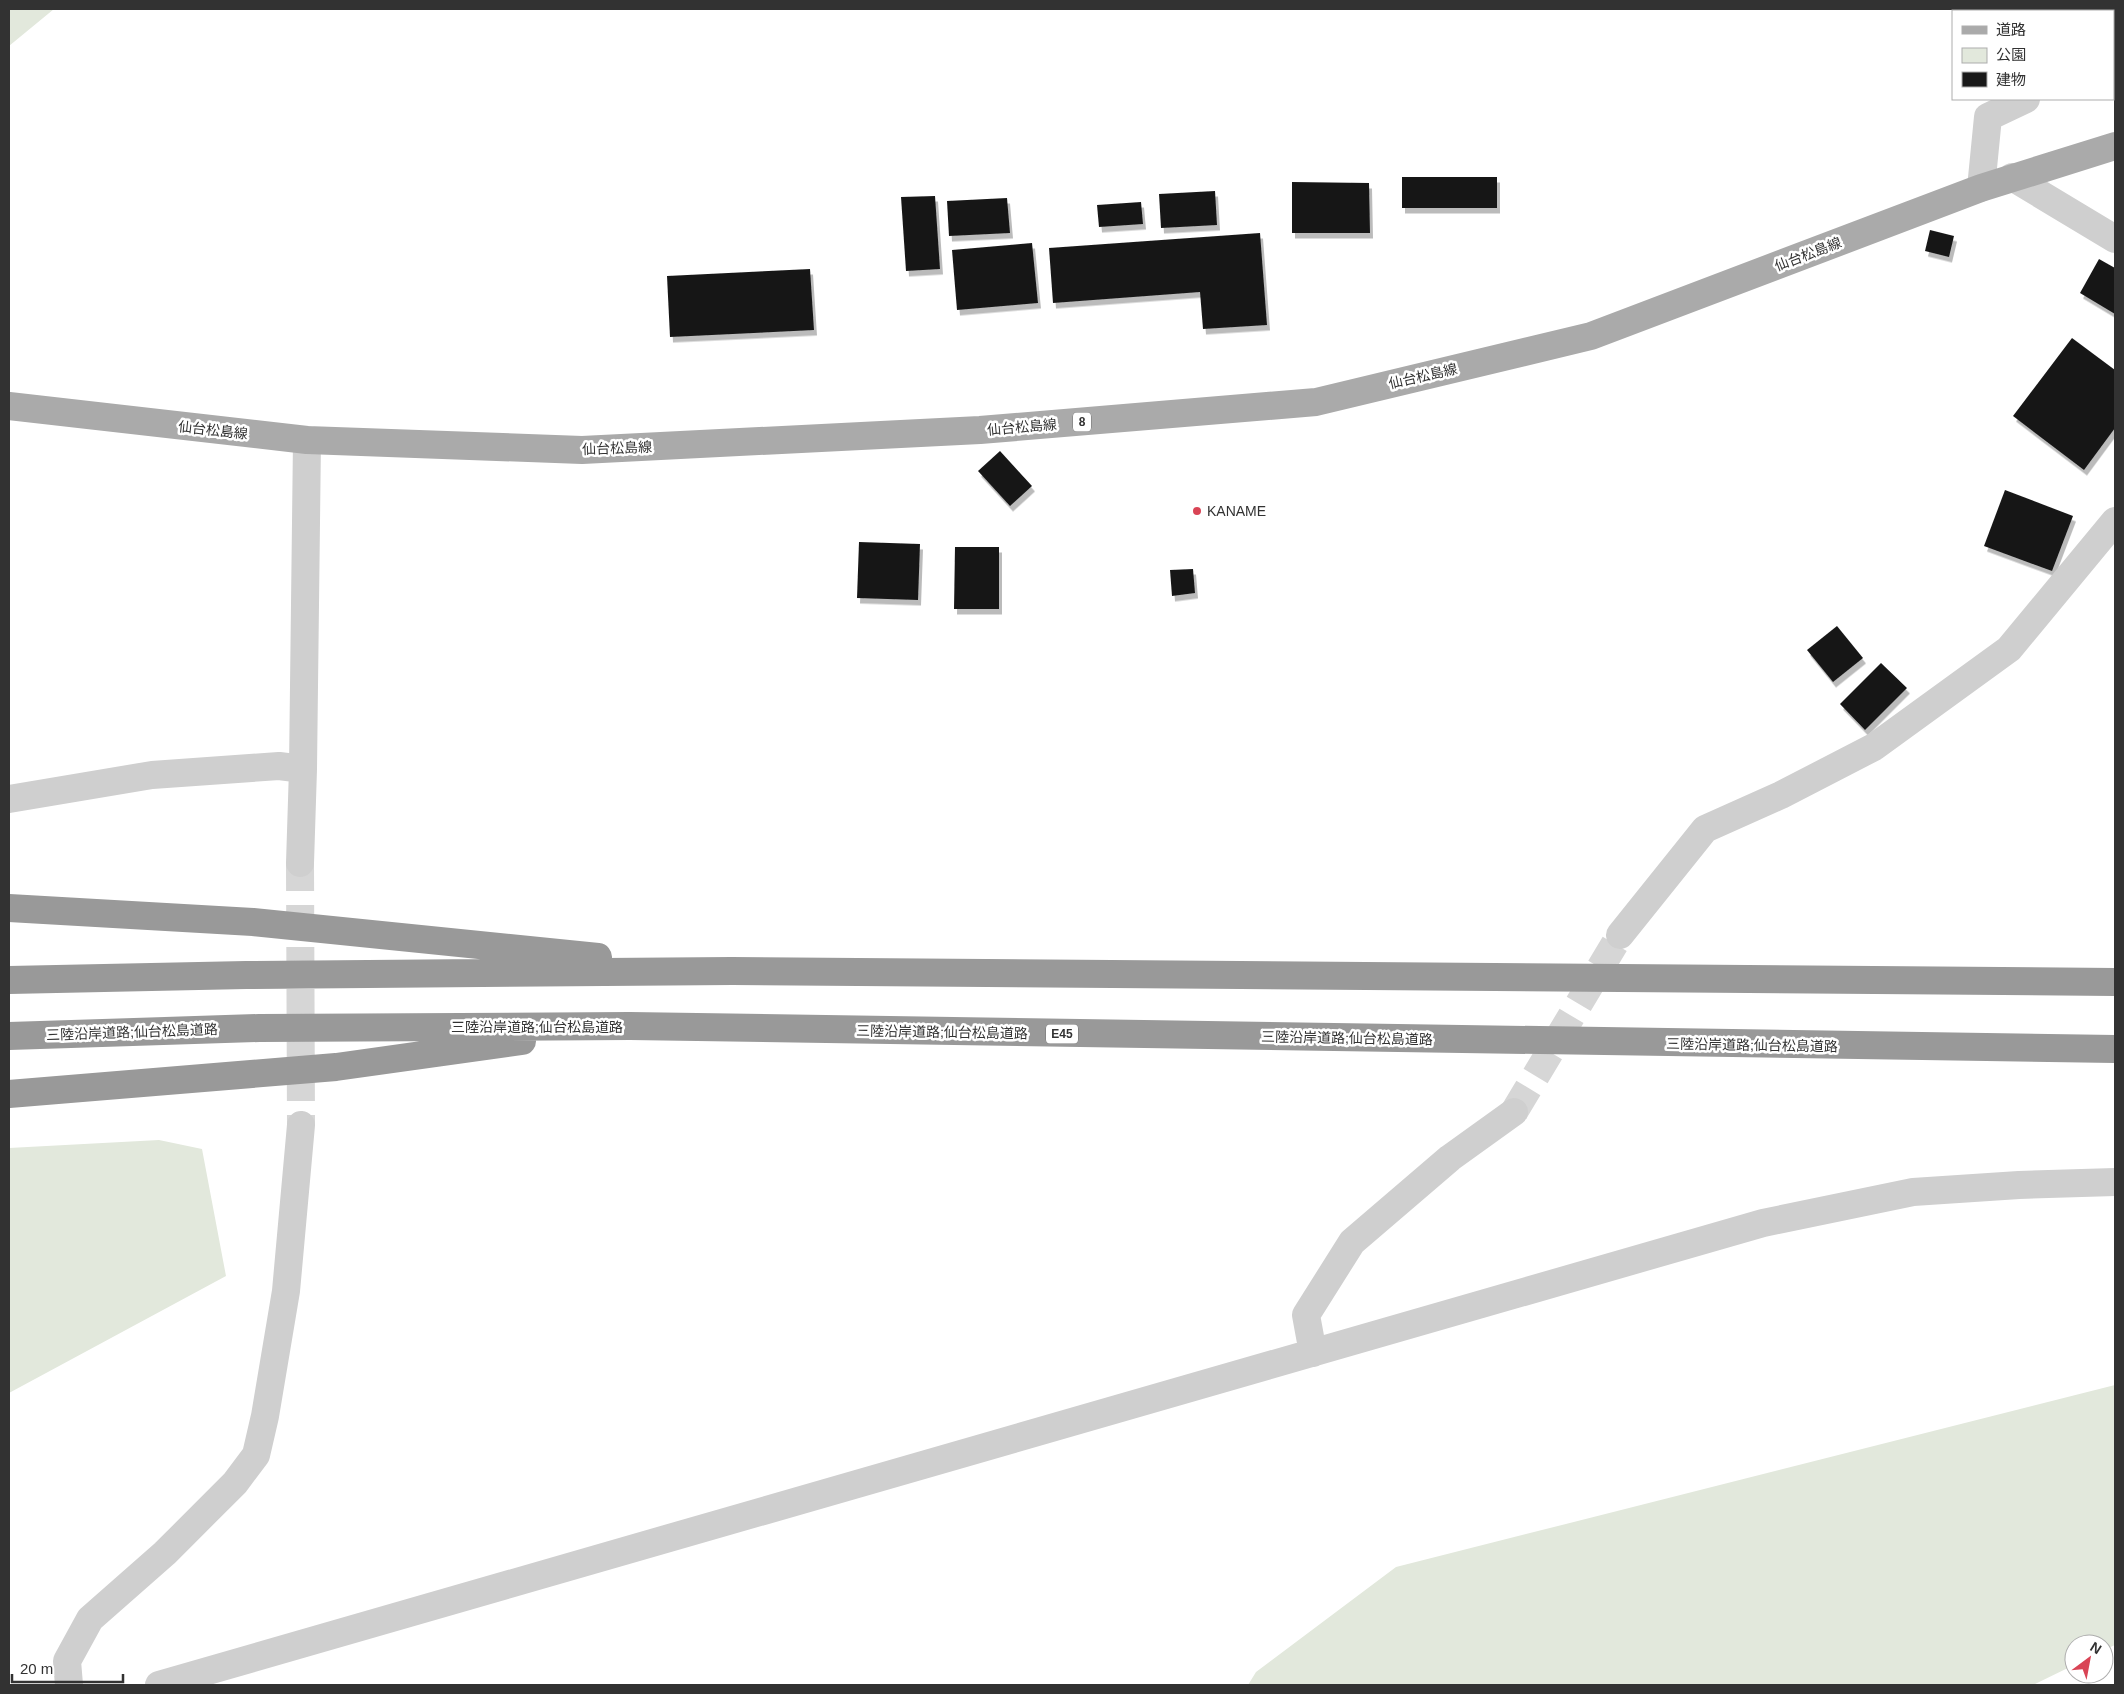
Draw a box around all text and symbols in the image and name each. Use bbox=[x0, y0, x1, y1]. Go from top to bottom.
legend bbox=[1952, 10, 2114, 100]
text: 道路 bbox=[1996, 21, 2026, 38]
text: 公園 bbox=[1996, 46, 2026, 63]
text: 建物 bbox=[1996, 71, 2026, 88]
street label: 仙台松島線 bbox=[1772, 234, 1844, 274]
street label: 仙台松島線 bbox=[1387, 360, 1459, 392]
road number: 8 bbox=[1073, 412, 1091, 432]
street label: 仙台松島線 bbox=[986, 416, 1058, 438]
street label: 仙台松島線 bbox=[177, 418, 249, 442]
street label: 仙台松島線 bbox=[582, 439, 652, 457]
place label: KANAME bbox=[1207, 503, 1266, 519]
marker: KANAME bbox=[1191, 505, 1203, 517]
street label: 三陸沿岸道路;仙台松島道路 bbox=[451, 1019, 623, 1035]
street label: 三陸沿岸道路;仙台松島道路 bbox=[46, 1021, 218, 1043]
street label: 三陸沿岸道路;仙台松島道路 bbox=[856, 1023, 1028, 1041]
road number: E45 bbox=[1046, 1024, 1078, 1044]
street label: 三陸沿岸道路;仙台松島道路 bbox=[1261, 1029, 1433, 1047]
street label: 三陸沿岸道路;仙台松島道路 bbox=[1666, 1036, 1838, 1054]
north arrow bbox=[2064, 1634, 2114, 1684]
text: N bbox=[2087, 1639, 2104, 1657]
scale bar bbox=[12, 1652, 124, 1684]
text: 20 m bbox=[20, 1660, 53, 1677]

